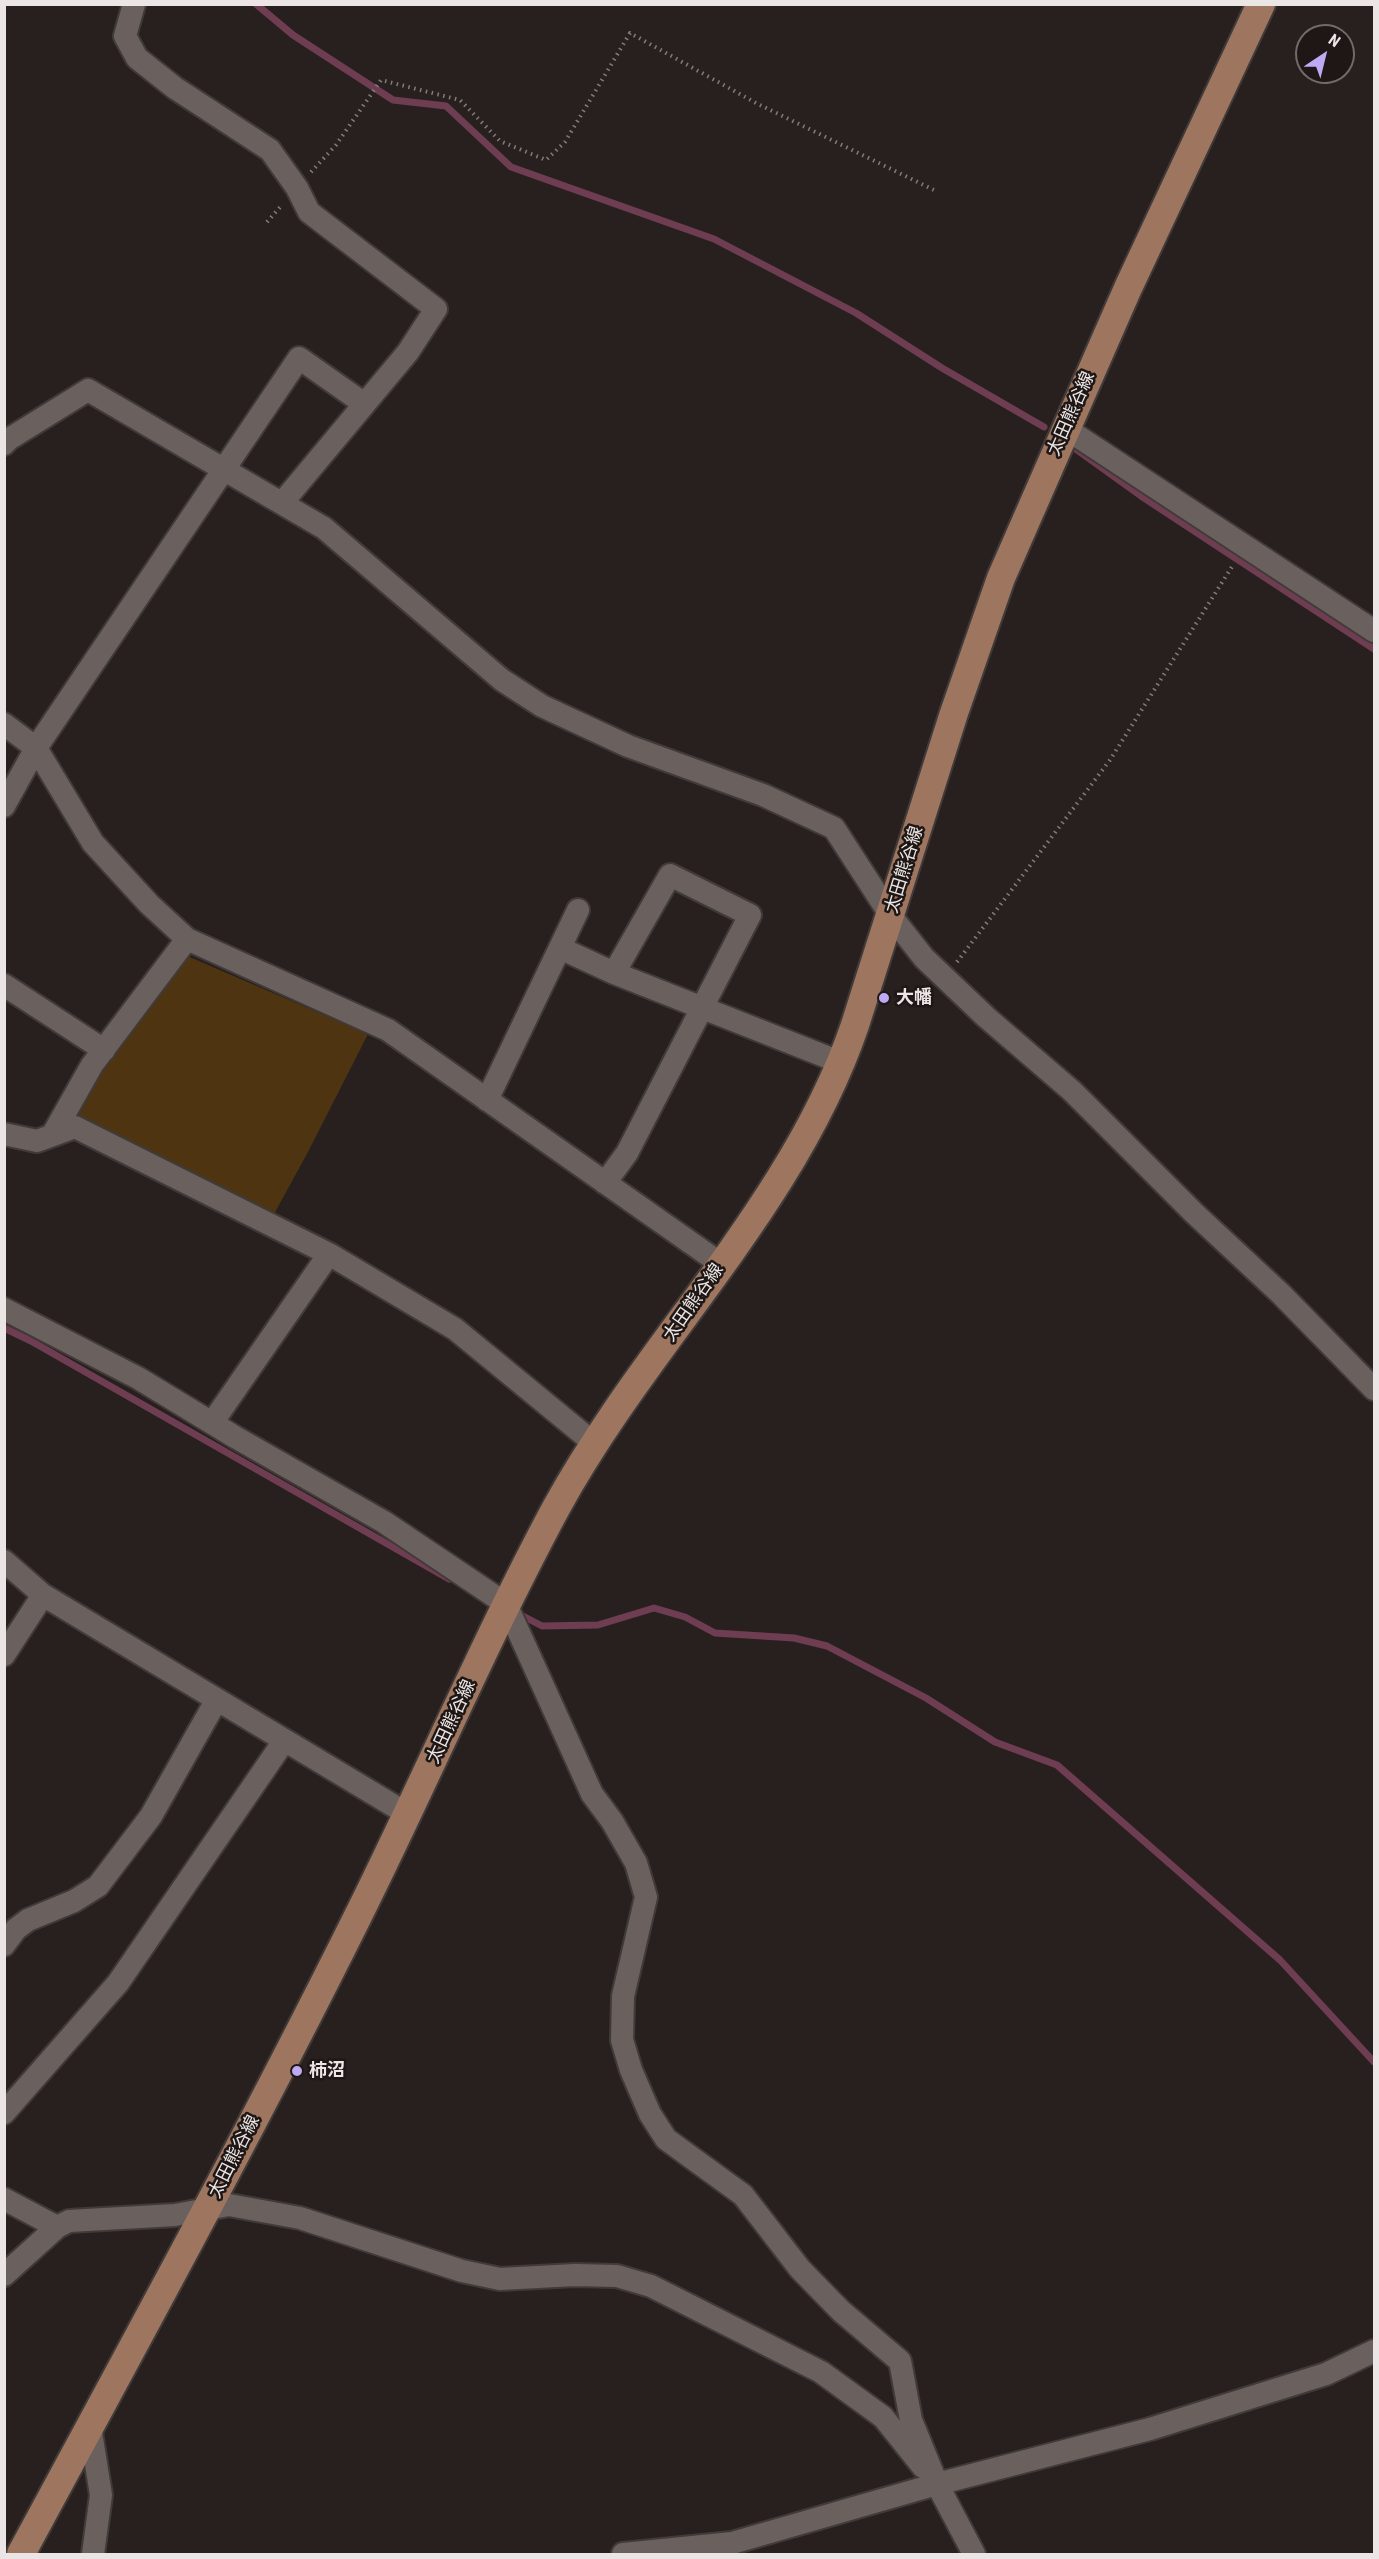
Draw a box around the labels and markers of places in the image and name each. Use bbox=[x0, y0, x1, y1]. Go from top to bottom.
place label: 大幡 bbox=[896, 987, 932, 1009]
marker: 大幡 bbox=[877, 991, 891, 1005]
place label: 柿沼 bbox=[309, 2060, 345, 2082]
marker: 柿沼 bbox=[290, 2064, 304, 2078]

